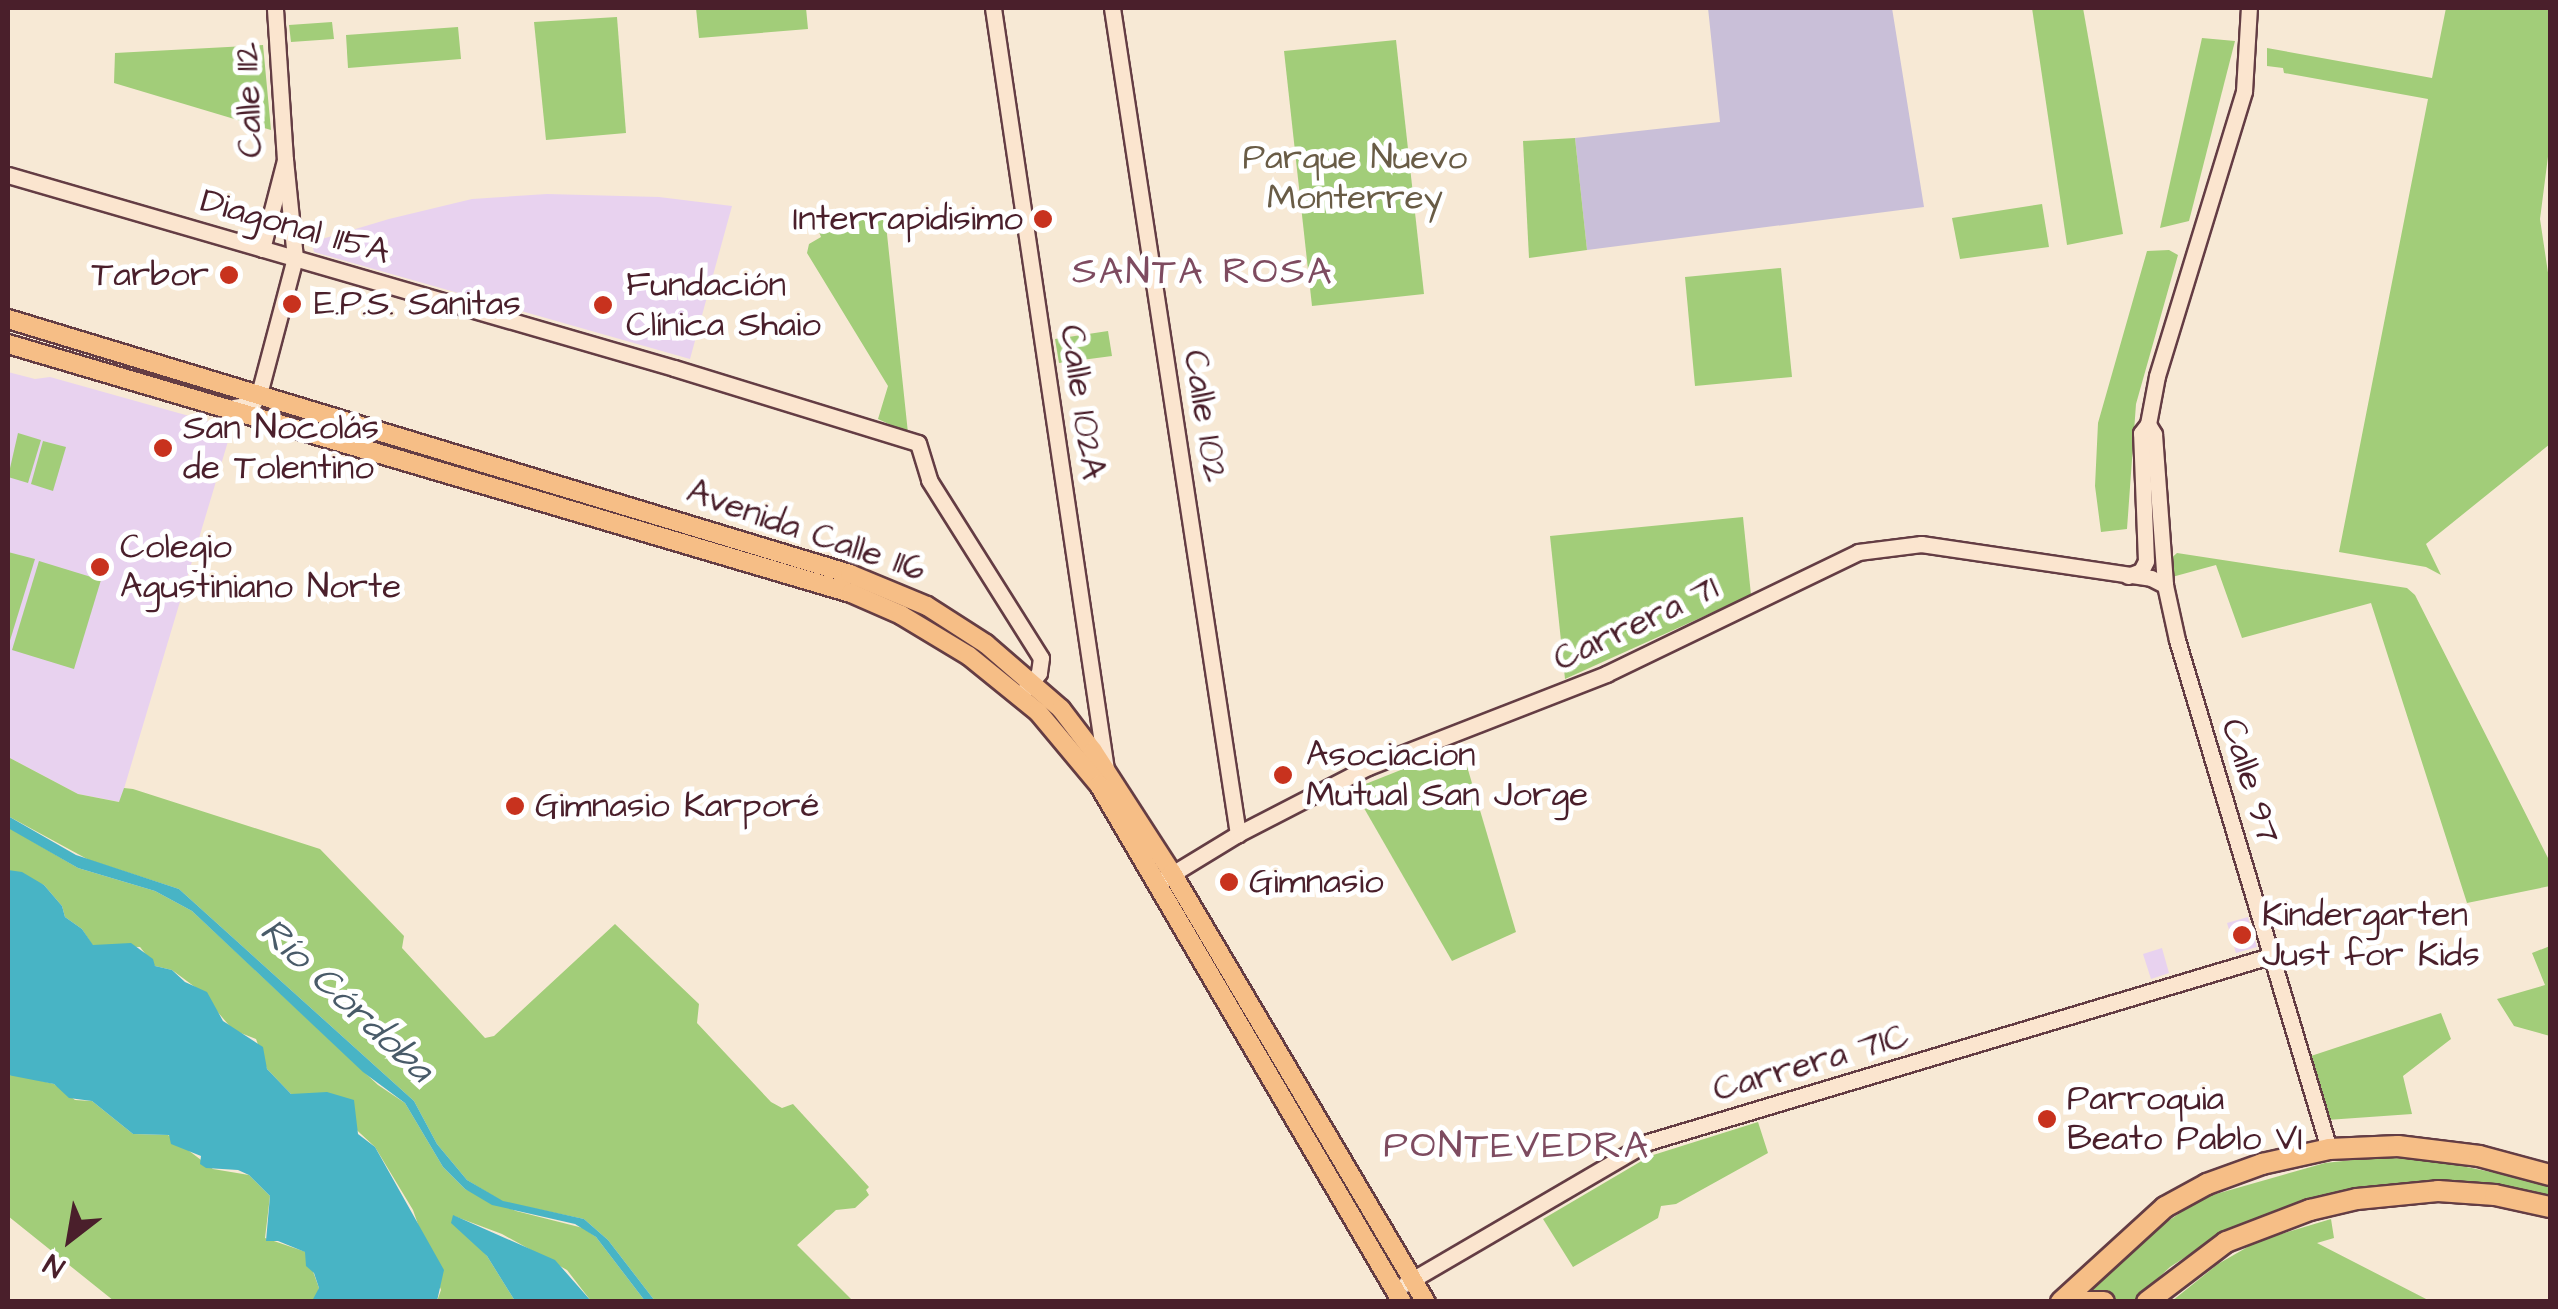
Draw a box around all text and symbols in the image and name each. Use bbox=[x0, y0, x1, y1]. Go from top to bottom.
street label: Calle 112 bbox=[226, 42, 272, 158]
park label: Parque Nuevo Monterrey bbox=[1243, 137, 1467, 219]
street label: Diagonal 115A bbox=[196, 180, 394, 274]
place label: Interrapidisimo bbox=[793, 198, 1023, 240]
marker: Interrapidisimo bbox=[1032, 208, 1054, 230]
district label: SANTA ROSA bbox=[1072, 250, 1334, 296]
place label: Tarbor bbox=[91, 254, 209, 296]
marker: Tarbor bbox=[218, 264, 240, 286]
place label: Fundación Clínica Shaio bbox=[626, 264, 821, 346]
place label: E.P.S. Sanitas bbox=[314, 283, 521, 325]
marker: E.P.S. Sanitas bbox=[279, 291, 305, 317]
marker: Fundación Clínica Shaio bbox=[590, 292, 616, 318]
street label: Calle 102A bbox=[1050, 322, 1114, 482]
street label: Calle 102 bbox=[1174, 347, 1236, 485]
place label: San Nocolás de Tolentino bbox=[183, 407, 379, 489]
marker: San Nocolás de Tolentino bbox=[152, 437, 174, 459]
street label: Avenida Calle 116 bbox=[681, 471, 931, 591]
place label: Colegio Agustiniano Norte bbox=[120, 526, 401, 608]
marker: Colegio Agustiniano Norte bbox=[89, 556, 111, 578]
street label: Carrera 71 bbox=[1547, 568, 1725, 680]
street label: Calle 97 bbox=[2211, 714, 2289, 848]
place label: Asociacion Mutual San Jorge bbox=[1306, 734, 1588, 816]
marker: Asociacion Mutual San Jorge bbox=[1270, 762, 1296, 788]
place label: Gimnasio Karporé bbox=[535, 785, 819, 827]
marker: Gimnasio Karporé bbox=[504, 795, 526, 817]
place label: Gimnasio bbox=[1249, 861, 1384, 903]
marker: Gimnasio bbox=[1218, 871, 1240, 893]
place label: Kindergarten Just for Kids bbox=[2262, 894, 2480, 976]
water label: Río Córdoba bbox=[250, 909, 442, 1093]
marker: Kindergarten Just for Kids bbox=[2231, 924, 2253, 946]
street label: Carrera 71C bbox=[1708, 1015, 1914, 1111]
place label: Parroquia Beato Pablo VI bbox=[2067, 1078, 2303, 1160]
marker: Parroquia Beato Pablo VI bbox=[2036, 1108, 2058, 1130]
district label: PONTEVEDRA bbox=[1383, 1124, 1651, 1170]
north arrow bbox=[20, 1189, 120, 1289]
text: N bbox=[37, 1244, 72, 1286]

